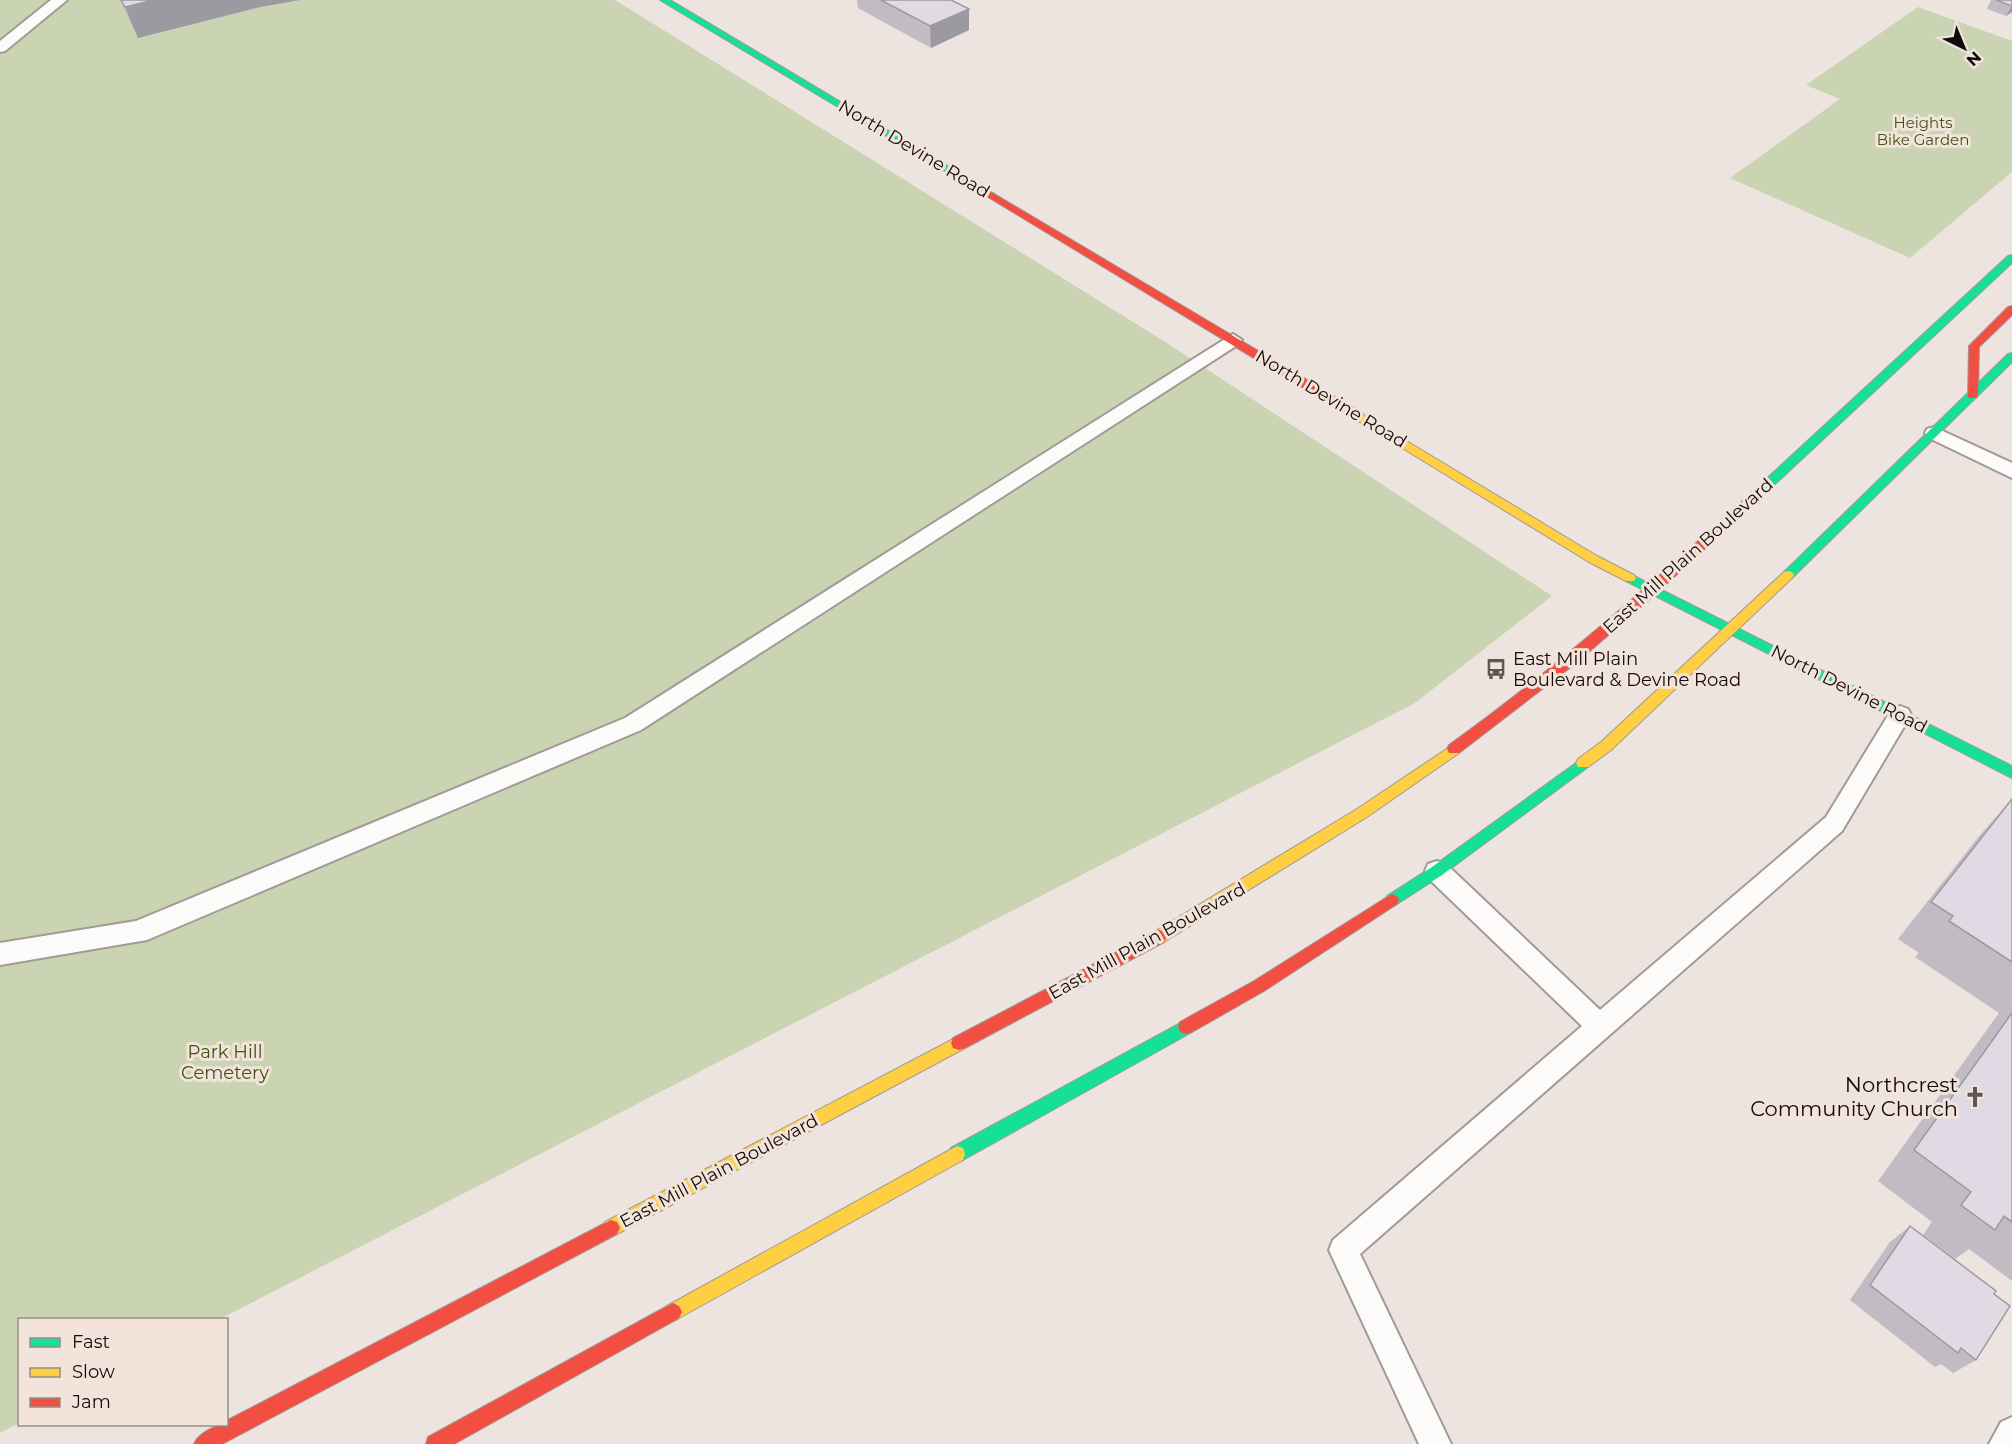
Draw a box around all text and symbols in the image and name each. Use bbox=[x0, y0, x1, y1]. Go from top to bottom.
north arrow bbox=[1934, 18, 1994, 78]
text: N bbox=[1963, 47, 1985, 70]
street label: North Devine Road bbox=[834, 95, 994, 203]
park label: Heights Bike Garden bbox=[1877, 113, 1969, 149]
street label: North Devine Road bbox=[1251, 345, 1411, 453]
street label: East Mill Plain Boulevard bbox=[1598, 474, 1778, 638]
street label: North Devine Road bbox=[1767, 640, 1931, 738]
place label: East Mill Plain Boulevard & Devine Road bbox=[1513, 648, 1741, 691]
bus stop icon: East Mill Plain Boulevard & Devine Road bbox=[1484, 657, 1508, 681]
street label: East Mill Plain Boulevard bbox=[1045, 878, 1249, 1004]
park label: Park Hill Cemetery bbox=[181, 1041, 269, 1084]
place label: Northcrest Community Church bbox=[1750, 1072, 1958, 1121]
church icon: Northcrest Community Church bbox=[1963, 1085, 1987, 1109]
street label: East Mill Plain Boulevard bbox=[616, 1109, 822, 1233]
legend bbox=[18, 1318, 228, 1426]
text: Fast bbox=[72, 1331, 110, 1353]
text: Slow bbox=[72, 1361, 115, 1383]
text: Jam bbox=[71, 1391, 111, 1413]

